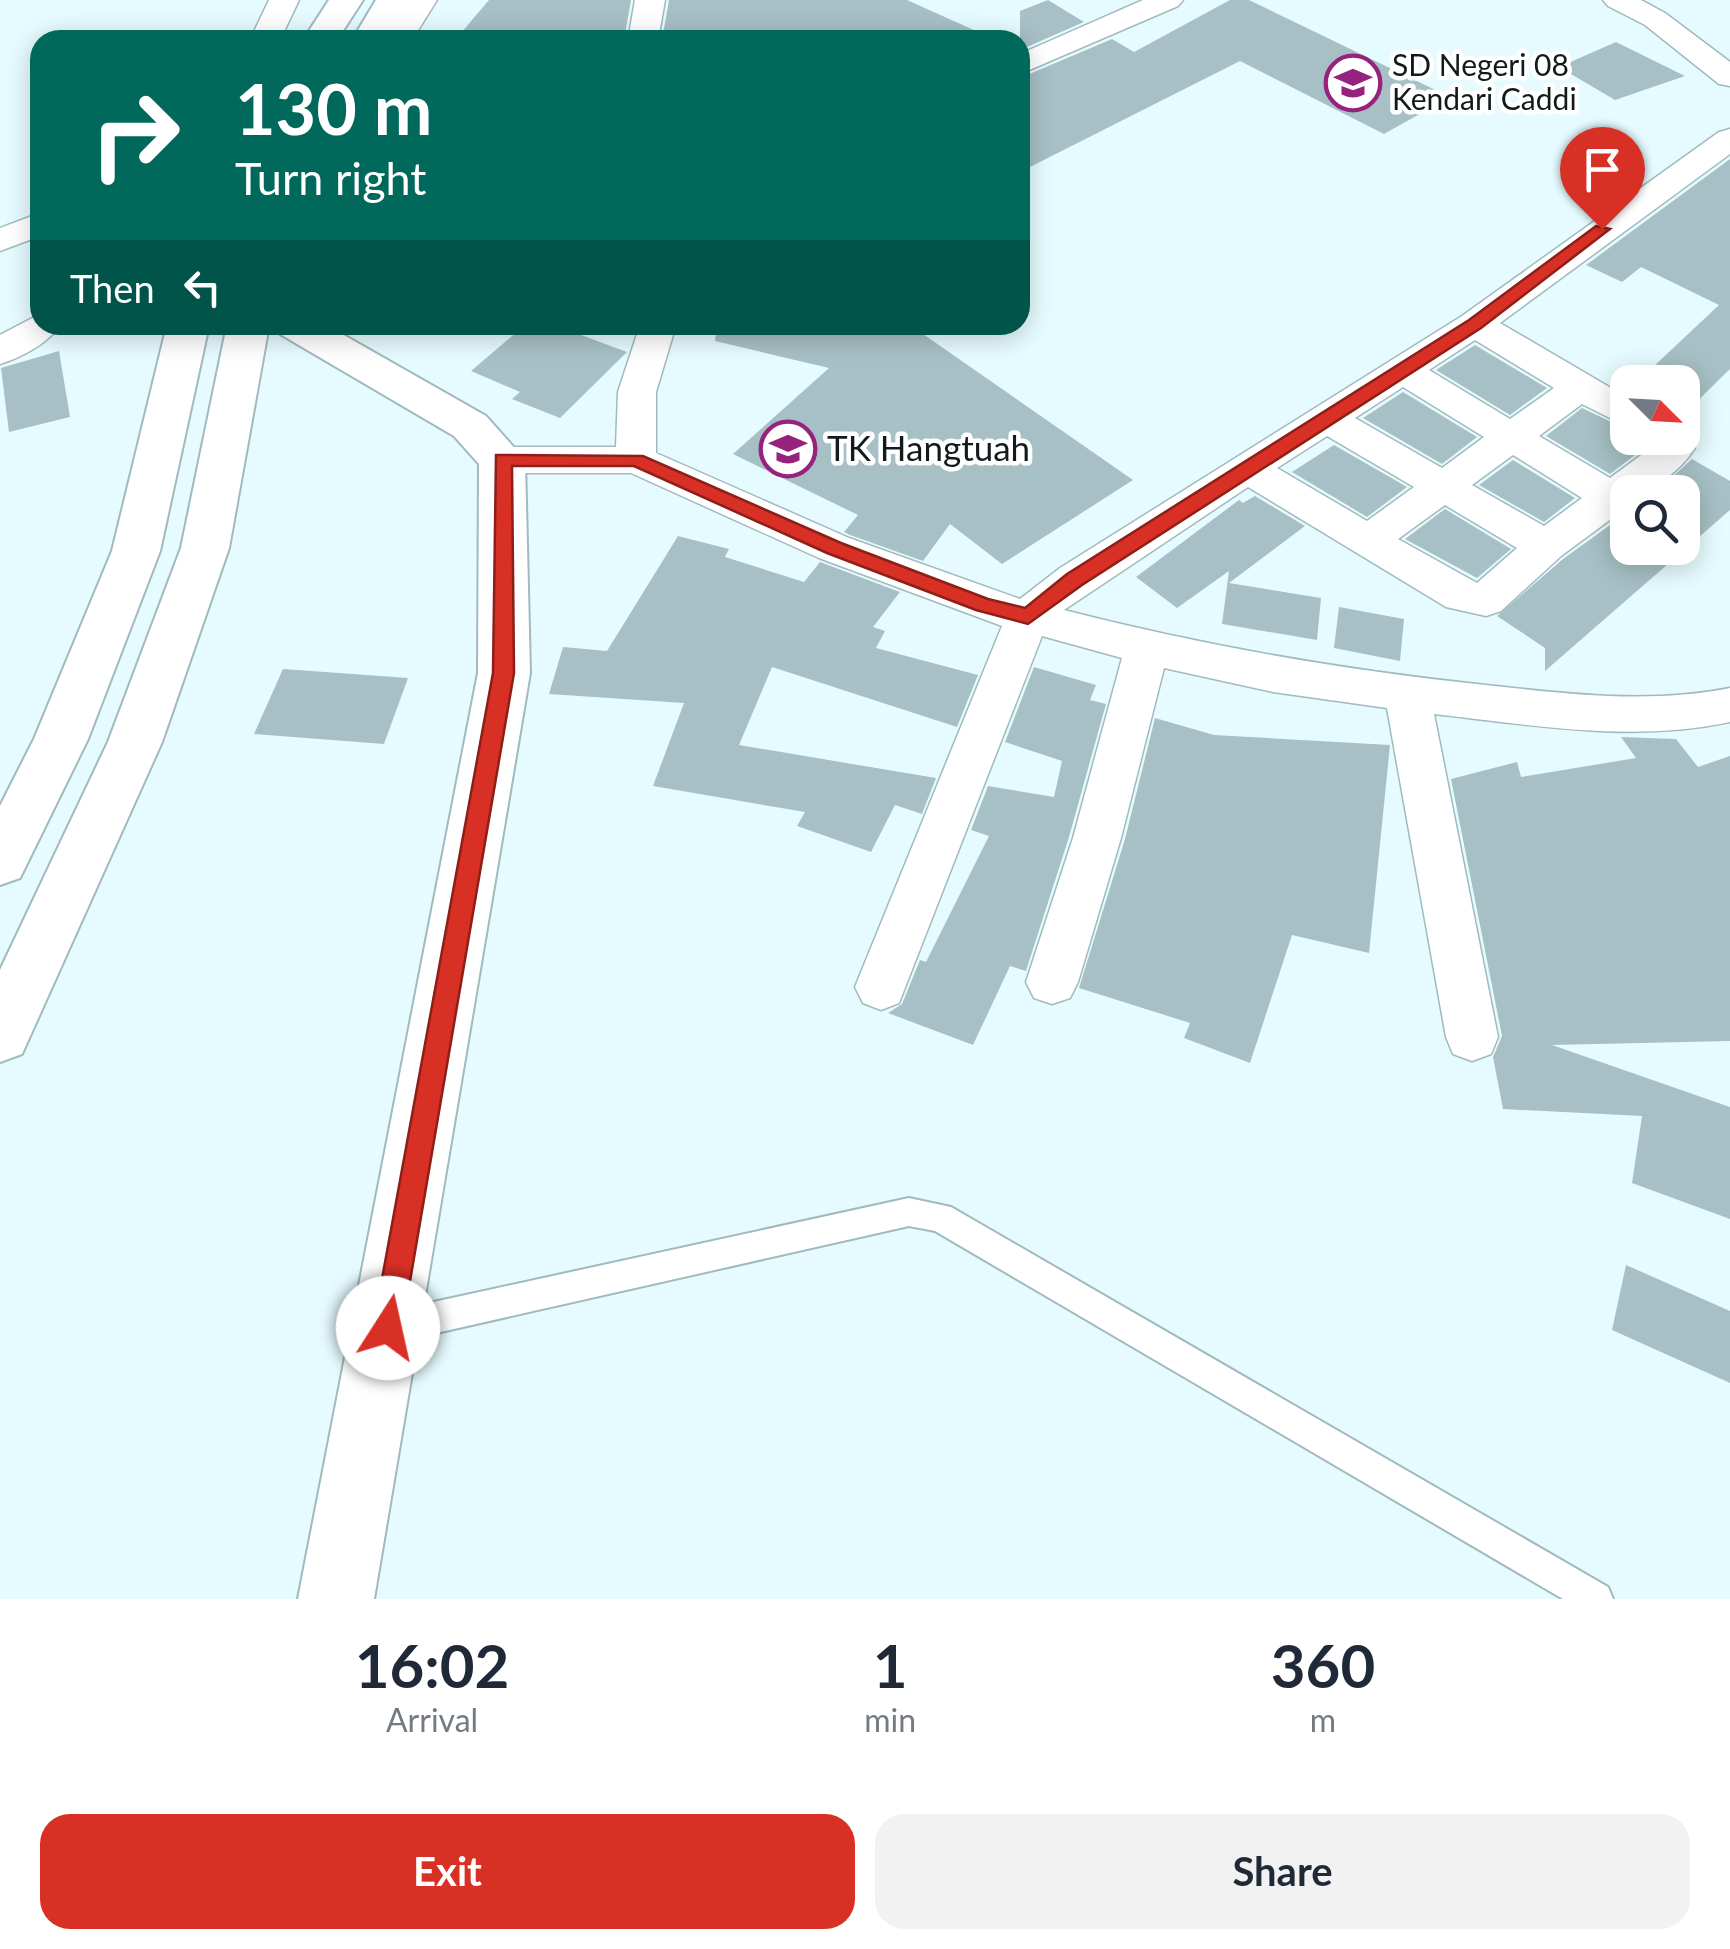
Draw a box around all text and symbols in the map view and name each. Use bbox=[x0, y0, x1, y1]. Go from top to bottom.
place label: SD Negeri 08 Kendari Caddi bbox=[1392, 46, 1577, 116]
school or university icon: SD Negeri 08 Kendari Caddi bbox=[1323, 53, 1383, 113]
text: 130 m bbox=[235, 66, 432, 150]
icon: right bbox=[70, 70, 200, 200]
pin bbox=[1560, 127, 1645, 230]
icon: arrive bbox=[1575, 142, 1630, 197]
text: Turn right bbox=[235, 151, 426, 205]
icon: left bbox=[175, 260, 230, 315]
text: Then bbox=[70, 265, 155, 311]
north arrow bbox=[1610, 365, 1700, 455]
map controls bbox=[1610, 365, 1700, 565]
school or university icon: TK Hangtuah bbox=[758, 419, 818, 479]
place label: TK Hangtuah bbox=[827, 426, 1030, 468]
button: search bbox=[1610, 475, 1700, 565]
position arrow bbox=[336, 1276, 440, 1380]
text: 16:02 bbox=[355, 1629, 509, 1701]
text: 1 bbox=[873, 1629, 908, 1701]
text: 360 bbox=[1271, 1629, 1375, 1701]
text: Arrival bbox=[386, 1700, 478, 1739]
text: min bbox=[864, 1700, 916, 1739]
text: m bbox=[1310, 1700, 1336, 1739]
button: Exit bbox=[40, 1814, 855, 1929]
button: Share bbox=[875, 1814, 1690, 1929]

